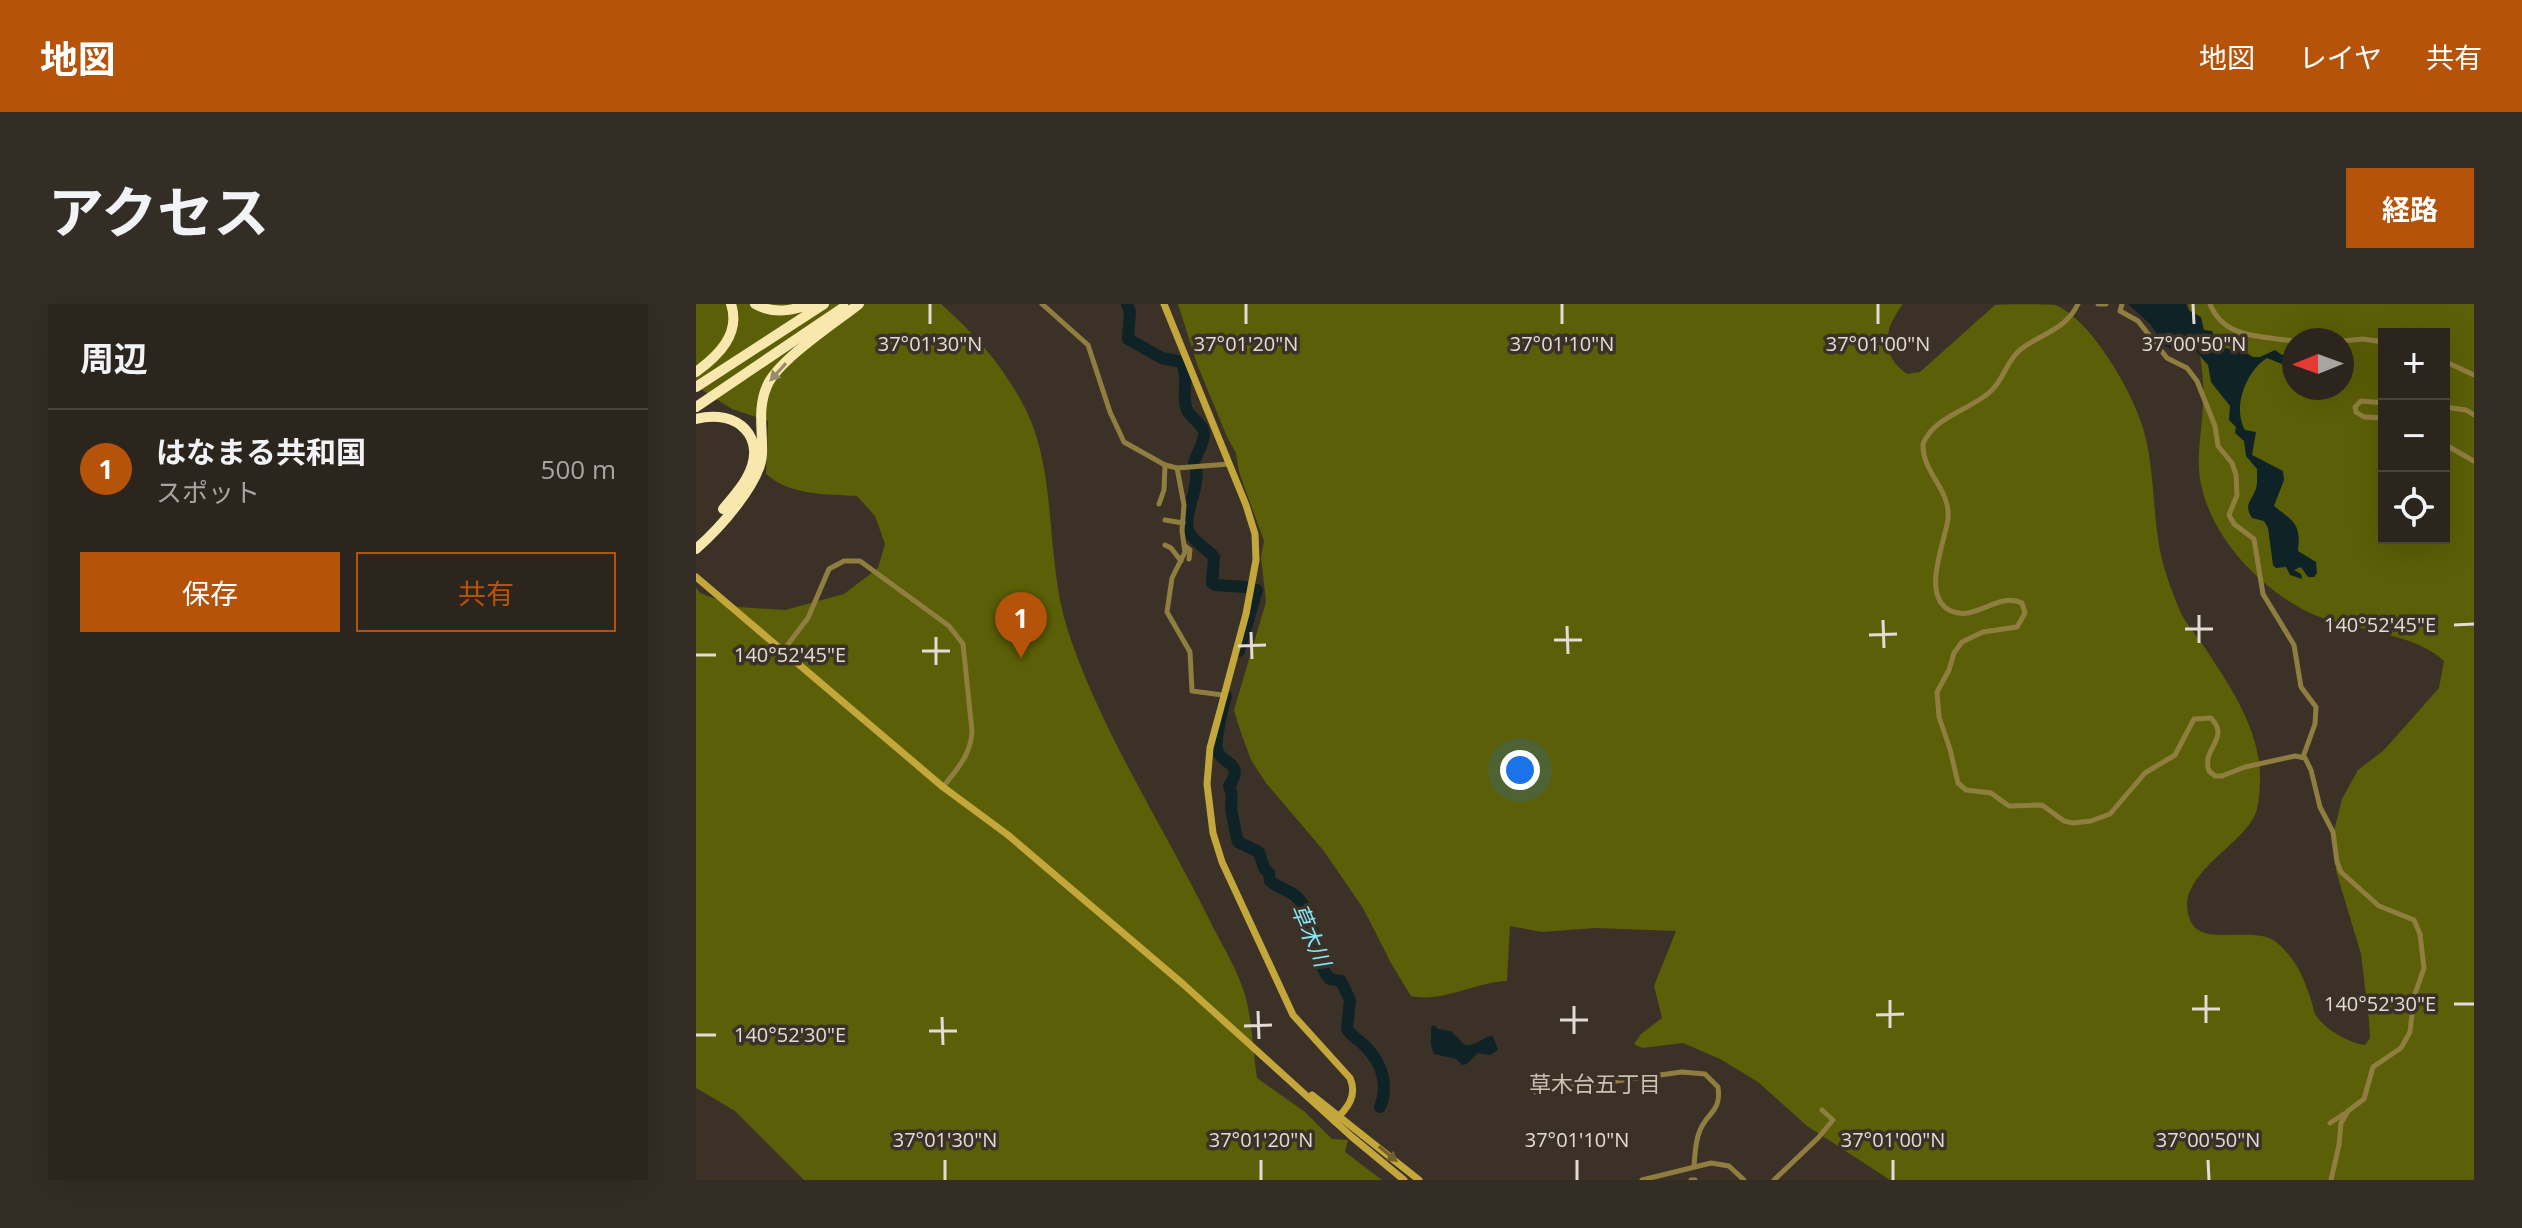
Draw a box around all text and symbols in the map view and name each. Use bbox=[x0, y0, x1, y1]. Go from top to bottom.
text: 地図 bbox=[40, 32, 116, 84]
text: 地図 bbox=[2199, 38, 2255, 76]
text: レイヤ bbox=[2299, 38, 2382, 76]
text: 共有 bbox=[2426, 38, 2482, 76]
button: 経路 bbox=[2346, 168, 2474, 248]
text: アクセス bbox=[48, 173, 269, 249]
north arrow bbox=[2282, 328, 2354, 400]
map controls bbox=[2378, 328, 2450, 544]
button: + bbox=[2378, 328, 2450, 400]
text: 37°01'30"N bbox=[878, 330, 982, 357]
text: 37°01'20"N bbox=[1194, 330, 1298, 357]
text: 37°01'10"N bbox=[1510, 330, 1614, 357]
text: 37°01'00"N bbox=[1826, 330, 1930, 357]
text: 37°00'50"N bbox=[2142, 330, 2246, 357]
text: 周辺 bbox=[80, 335, 148, 381]
one-way arrow bbox=[769, 362, 787, 381]
button: − bbox=[2378, 400, 2450, 472]
text: はなまる共和国 bbox=[156, 431, 366, 472]
text: 1 bbox=[99, 451, 113, 487]
text: 500 m bbox=[541, 451, 616, 487]
button: locate bbox=[2378, 472, 2450, 544]
text: スポット bbox=[156, 474, 260, 510]
button: 保存 bbox=[80, 552, 340, 632]
button: 共有 bbox=[356, 552, 616, 632]
pin: 1 bbox=[995, 592, 1047, 658]
text: 140°52'45"E bbox=[2324, 611, 2436, 638]
text: 140°52'45"E bbox=[734, 641, 846, 668]
your location bbox=[1500, 750, 1540, 790]
water label: 草木川 bbox=[1285, 898, 1339, 973]
text: 140°52'30"E bbox=[2324, 990, 2436, 1017]
text: 140°52'30"E bbox=[734, 1021, 846, 1048]
district label: 草木台五丁目 bbox=[1529, 1068, 1661, 1098]
text: 37°01'30"N bbox=[893, 1126, 997, 1153]
text: 37°01'20"N bbox=[1209, 1126, 1313, 1153]
text: 37°01'10"N bbox=[1525, 1126, 1629, 1153]
text: 37°01'00"N bbox=[1841, 1126, 1945, 1153]
text: 37°00'50"N bbox=[2156, 1126, 2260, 1153]
one-way arrow bbox=[1378, 1145, 1398, 1162]

